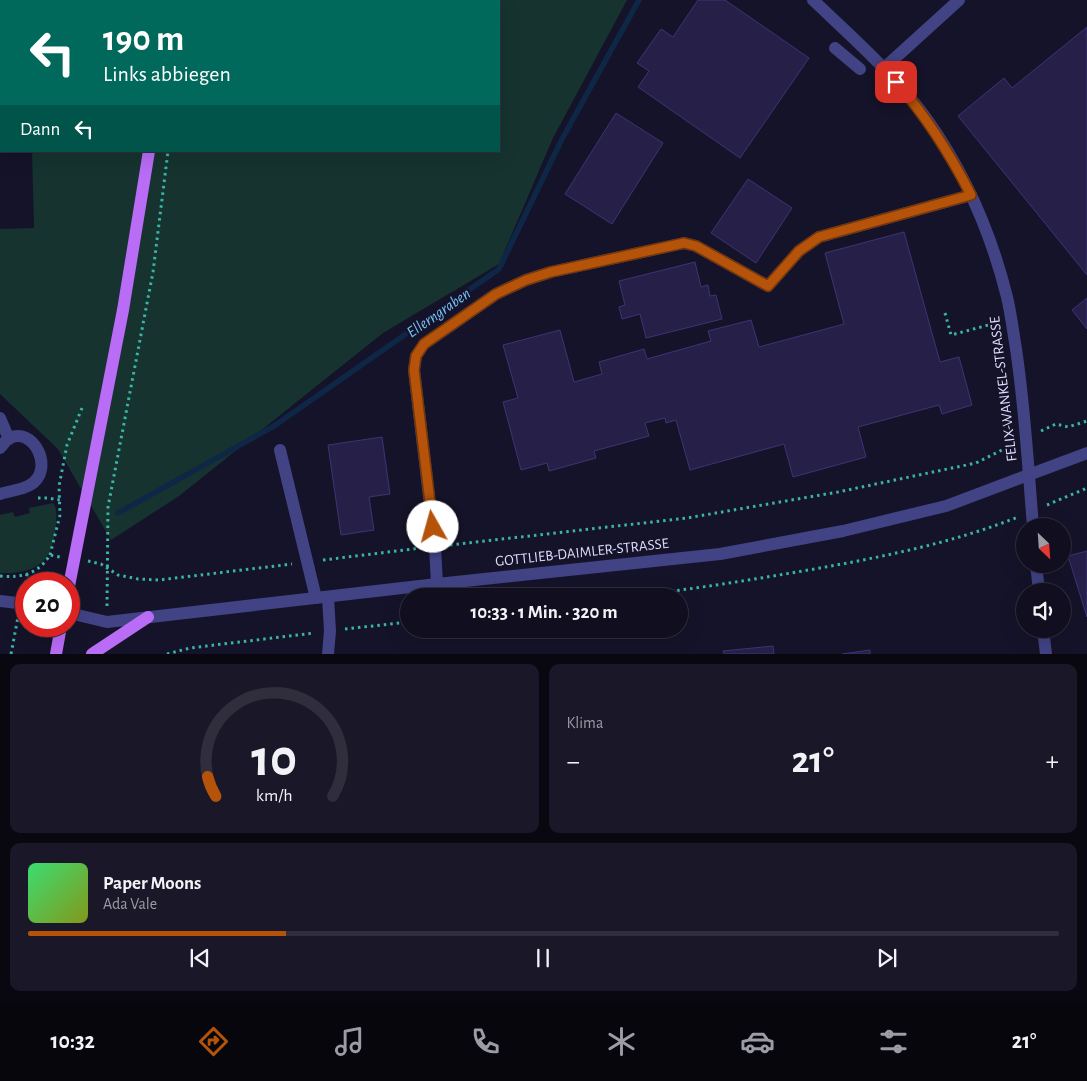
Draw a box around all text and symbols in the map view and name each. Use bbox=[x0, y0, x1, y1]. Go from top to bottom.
icon: left bbox=[20, 20, 85, 85]
text: 190 m bbox=[103, 22, 184, 57]
pin bbox=[875, 61, 917, 103]
text: Links abbiegen bbox=[103, 63, 231, 85]
icon: arrive bbox=[882, 68, 910, 96]
icon: left bbox=[70, 115, 98, 143]
text: Dann bbox=[20, 120, 60, 139]
water label: Ellerngraben bbox=[404, 285, 473, 341]
street label: FELIX-WANKEL-STRASSE bbox=[987, 315, 1020, 462]
position arrow bbox=[406, 500, 458, 552]
north arrow bbox=[1016, 518, 1071, 572]
map controls bbox=[1016, 518, 1071, 638]
street label: GOTTLIEB-DAIMLER-STRASSE bbox=[495, 536, 669, 569]
speed limit sign: 20 bbox=[15, 572, 80, 637]
button: sound bbox=[1016, 583, 1071, 638]
text: 10:33 · 1 Min. · 320 m bbox=[470, 603, 618, 622]
text: Klima bbox=[567, 715, 603, 731]
text: 10 bbox=[251, 733, 297, 785]
text: 21° bbox=[791, 742, 834, 780]
text: − bbox=[567, 748, 580, 776]
text: + bbox=[1046, 748, 1059, 776]
text: km/h bbox=[256, 787, 293, 805]
text: Paper Moons bbox=[103, 874, 201, 893]
text: Ada Vale bbox=[103, 896, 157, 912]
icon: previous bbox=[186, 944, 214, 972]
icon: pause bbox=[529, 944, 557, 972]
icon: next bbox=[873, 944, 901, 972]
icon: directions bbox=[196, 1024, 231, 1059]
icon: music bbox=[332, 1024, 367, 1059]
icon: phone bbox=[468, 1024, 503, 1059]
icon: climate bbox=[604, 1024, 639, 1059]
icon: car bbox=[740, 1024, 775, 1059]
icon: filters bbox=[876, 1024, 911, 1059]
text: 10:32 bbox=[51, 1030, 95, 1052]
text: 21° bbox=[1012, 1030, 1037, 1052]

